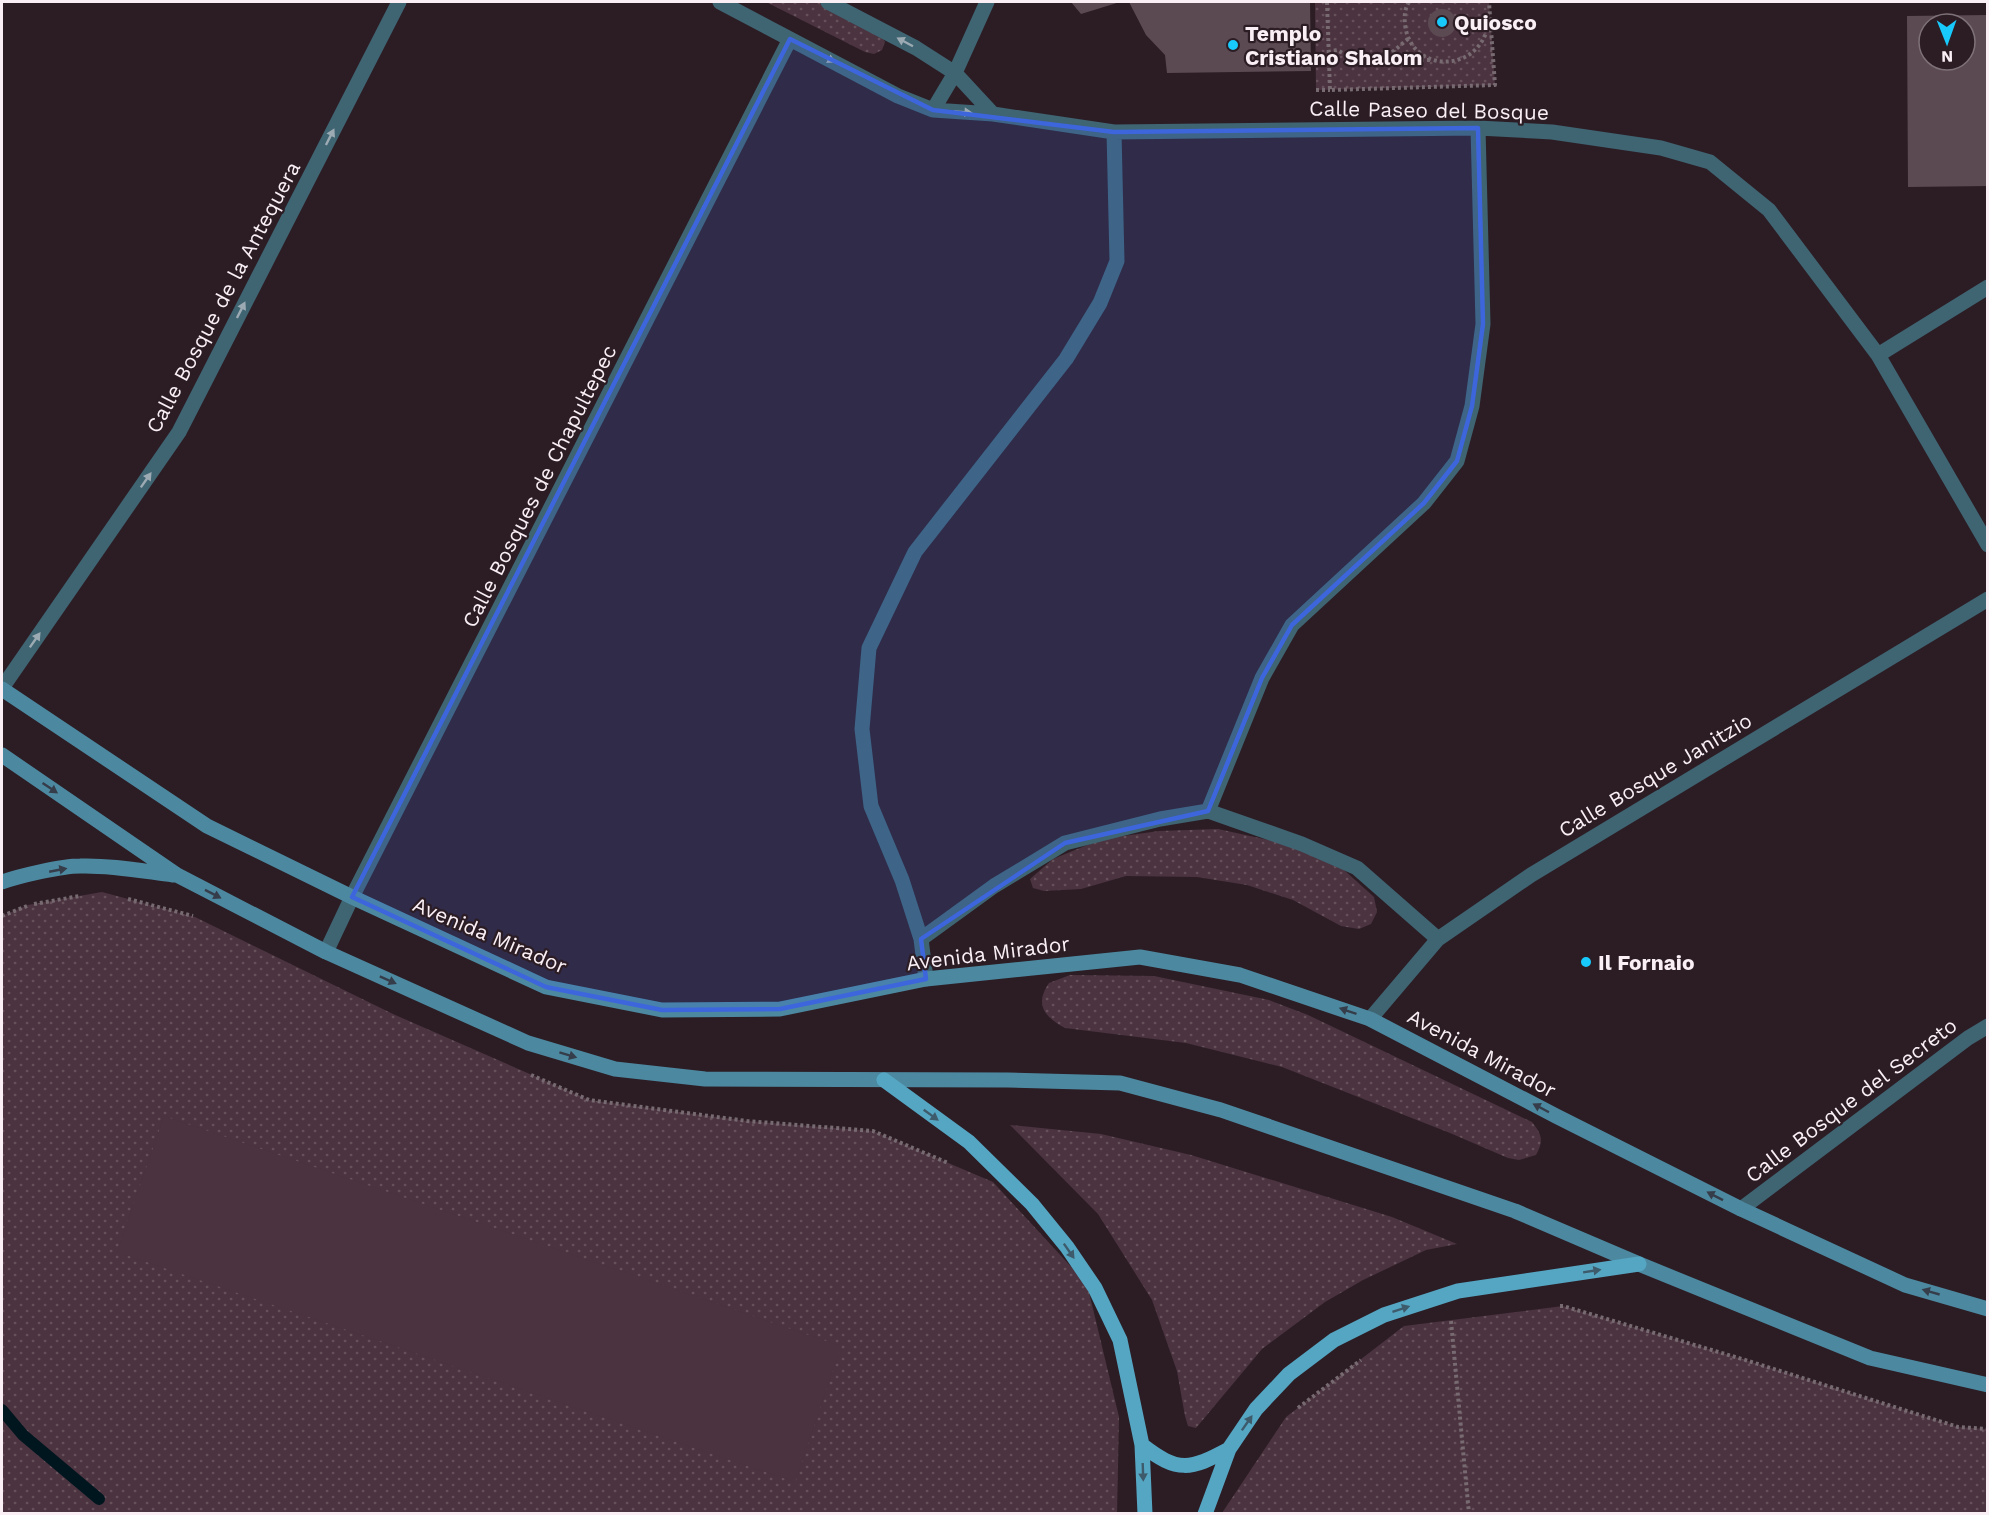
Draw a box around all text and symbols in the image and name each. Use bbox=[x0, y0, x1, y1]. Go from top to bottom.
place label: Quiosco bbox=[1454, 10, 1537, 35]
north arrow bbox=[1917, 12, 1977, 72]
marker: Quiosco bbox=[1435, 15, 1449, 29]
place label: Templo Cristiano Shalom bbox=[1245, 21, 1423, 70]
one-way arrow bbox=[896, 37, 913, 47]
marker: Templo Cristiano Shalom bbox=[1226, 38, 1240, 52]
text: N bbox=[1941, 47, 1953, 66]
one-way arrow bbox=[819, 53, 836, 63]
street label: Calle Paseo del Bosque bbox=[1309, 95, 1549, 125]
one-way arrow bbox=[953, 107, 972, 116]
one-way arrow bbox=[325, 128, 335, 145]
street label: Calle Bosque de la Antequera bbox=[141, 157, 305, 437]
one-way arrow bbox=[237, 302, 246, 319]
street label: Calle Bosques de Chapultepec bbox=[457, 340, 621, 632]
one-way arrow bbox=[140, 472, 152, 488]
one-way arrow bbox=[29, 632, 40, 648]
street label: Calle Bosque Janitzio bbox=[1554, 707, 1756, 843]
one-way arrow bbox=[42, 782, 59, 793]
one-way arrow bbox=[49, 865, 68, 874]
one-way arrow bbox=[205, 889, 222, 899]
street label: Avenida Mirador bbox=[409, 891, 571, 979]
street label: Avenida Mirador bbox=[905, 931, 1072, 975]
place label: Il Fornaio bbox=[1598, 950, 1695, 975]
marker: Il Fornaio bbox=[1579, 955, 1593, 969]
one-way arrow bbox=[380, 975, 398, 985]
street label: Avenida Mirador bbox=[1403, 1003, 1561, 1103]
one-way arrow bbox=[1339, 1006, 1357, 1016]
street label: Calle Bosque del Secreto bbox=[1740, 1012, 1962, 1188]
one-way arrow bbox=[559, 1051, 577, 1060]
one-way arrow bbox=[1532, 1103, 1549, 1113]
one-way arrow bbox=[924, 1108, 939, 1120]
one-way arrow bbox=[1707, 1191, 1724, 1201]
one-way arrow bbox=[1063, 1243, 1075, 1259]
one-way arrow bbox=[1582, 1267, 1601, 1276]
one-way arrow bbox=[1922, 1287, 1940, 1296]
one-way arrow bbox=[1392, 1304, 1410, 1313]
one-way arrow bbox=[1241, 1415, 1252, 1431]
one-way arrow bbox=[1138, 1463, 1148, 1482]

